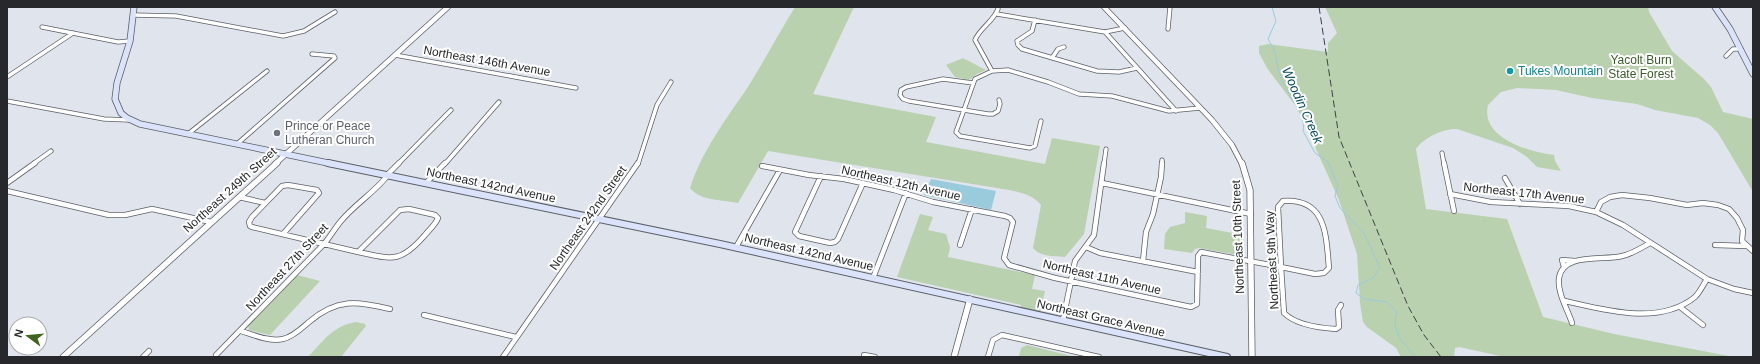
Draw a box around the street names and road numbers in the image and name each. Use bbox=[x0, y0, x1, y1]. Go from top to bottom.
street label: Northeast 146th Avenue bbox=[422, 43, 552, 79]
street label: Northeast 249th Street bbox=[180, 144, 280, 236]
street label: Northeast 12th Avenue bbox=[840, 162, 962, 204]
street label: Northeast 242nd Street bbox=[547, 163, 630, 273]
street label: Northeast 142nd Avenue bbox=[425, 164, 557, 206]
street label: Northeast 10th Street bbox=[1229, 179, 1247, 294]
street label: Northeast 17th Avenue bbox=[1463, 180, 1586, 206]
street label: Northeast 9th Way bbox=[1262, 210, 1282, 310]
street label: Northeast 27th Street bbox=[243, 220, 331, 313]
street label: Northeast 142nd Avenue bbox=[743, 230, 875, 274]
street label: Northeast 11th Avenue bbox=[1041, 257, 1163, 298]
street label: Northeast Grace Avenue bbox=[1036, 296, 1167, 340]

